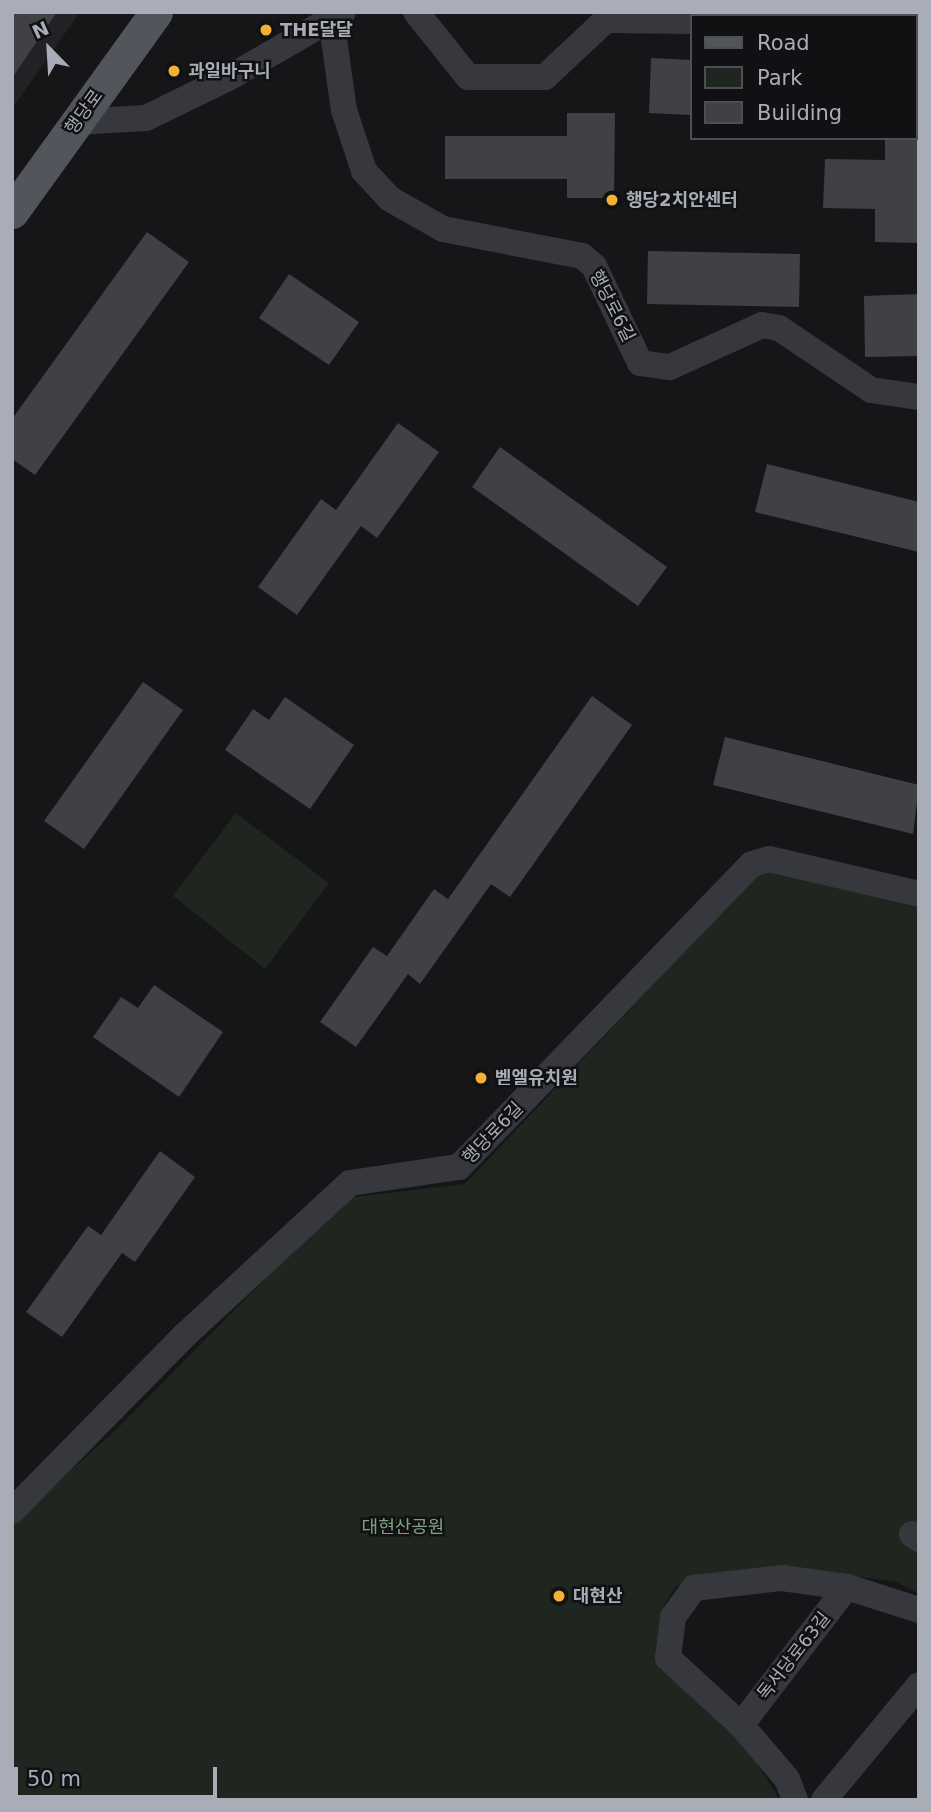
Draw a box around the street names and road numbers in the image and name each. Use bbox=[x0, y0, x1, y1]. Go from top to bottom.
street label: 행당로 bbox=[61, 86, 107, 138]
street label: 행당로6길 bbox=[585, 266, 639, 346]
street label: 행당로6길 bbox=[458, 1098, 528, 1168]
street label: 독서당로63길 bbox=[753, 1608, 835, 1704]

